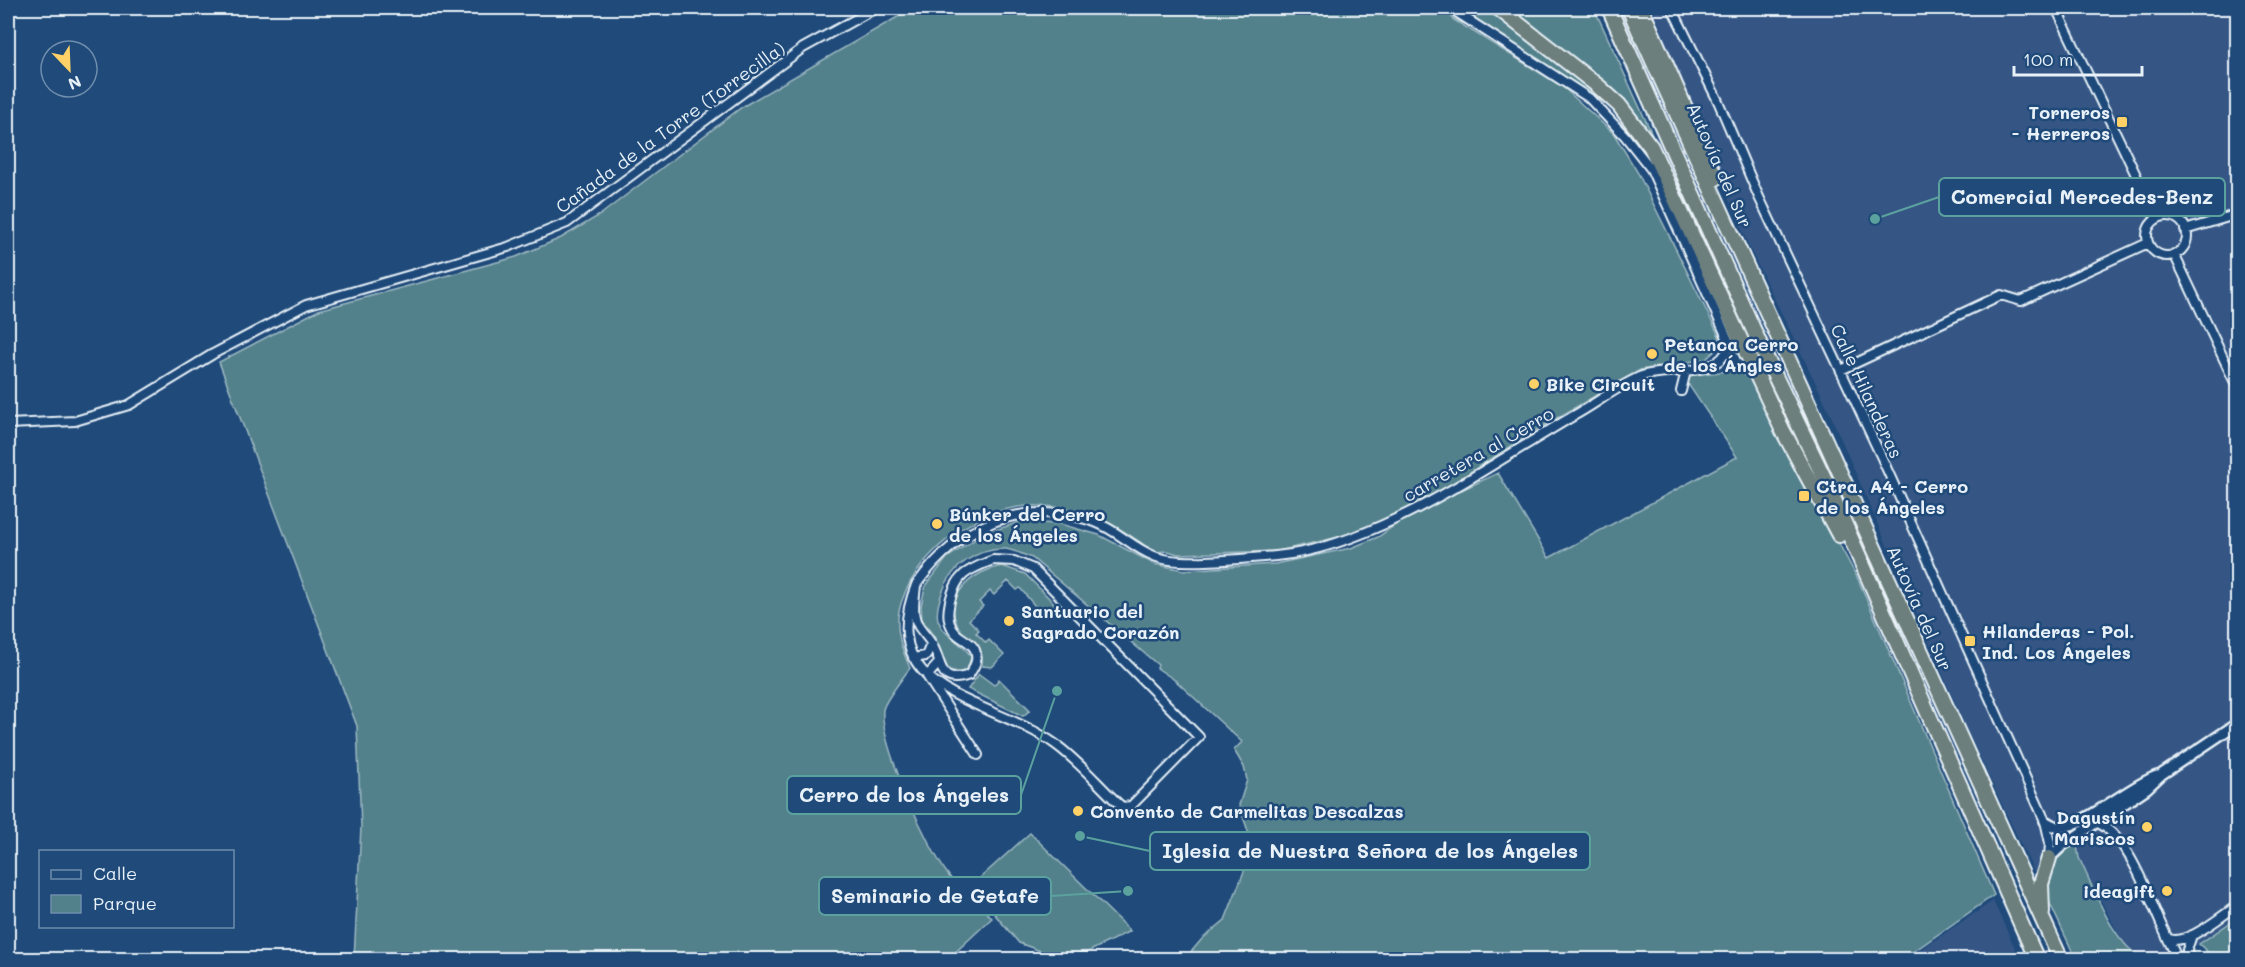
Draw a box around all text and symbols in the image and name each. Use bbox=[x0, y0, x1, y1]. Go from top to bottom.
street label: Cañada de la Torre (Torrecilla) bbox=[551, 36, 789, 218]
north arrow bbox=[39, 39, 99, 99]
scale bar bbox=[2014, 39, 2142, 77]
text: 100 m bbox=[2023, 47, 2073, 71]
text: N bbox=[65, 71, 85, 95]
street label: Autovía del Sur bbox=[1682, 98, 1758, 232]
place label: Torneros - Herreros bbox=[2012, 100, 2110, 145]
marker: Torneros - Herreros bbox=[2115, 115, 2129, 129]
callout: Comercial Mercedes-Benz bbox=[1939, 178, 2225, 216]
text: Comercial Mercedes-Benz bbox=[1951, 183, 2213, 209]
street label: Calle Hilanderas bbox=[1825, 320, 1909, 462]
place label: Petanca Cerro de los Ángles bbox=[1664, 332, 1799, 377]
marker: Petanca Cerro de los Ángles bbox=[1645, 347, 1659, 361]
place label: Bike Circuit bbox=[1546, 372, 1655, 396]
marker: Bike Circuit bbox=[1527, 377, 1541, 391]
street label: carretera al Cerro bbox=[1398, 401, 1558, 507]
place label: Ctra. A4 - Cerro de los Ángeles bbox=[1816, 474, 1968, 519]
marker: Ctra. A4 - Cerro de los Ángeles bbox=[1797, 489, 1811, 503]
place label: Búnker del Cerro de los Ángeles bbox=[949, 502, 1105, 547]
marker: Búnker del Cerro de los Ángeles bbox=[930, 517, 944, 531]
street label: Autovía del Sur bbox=[1882, 541, 1958, 675]
place label: Santuario del Sagrado Corazón bbox=[1021, 599, 1179, 644]
marker: Santuario del Sagrado Corazón bbox=[1002, 614, 1016, 628]
place label: Hilanderas - Pol. Ind. Los Ángeles bbox=[1982, 619, 2135, 664]
marker: Hilanderas - Pol. Ind. Los Ángeles bbox=[1963, 634, 1977, 648]
callout: Cerro de los Ángeles bbox=[787, 776, 1021, 814]
text: Cerro de los Ángeles bbox=[799, 781, 1009, 807]
place label: Convento de Carmelitas Descalzas bbox=[1090, 799, 1403, 823]
marker: Convento de Carmelitas Descalzas bbox=[1071, 804, 1085, 818]
place label: Dagustín Mariscos bbox=[2054, 805, 2135, 850]
marker: Dagustín Mariscos bbox=[2140, 820, 2154, 834]
callout: Iglesia de Nuestra Señora de los Ángeles bbox=[1150, 832, 1590, 870]
text: Iglesia de Nuestra Señora de los Ángeles bbox=[1162, 837, 1578, 863]
legend bbox=[39, 850, 234, 928]
text: Calle bbox=[93, 861, 137, 885]
callout: Seminario de Getafe bbox=[819, 877, 1051, 915]
place label: ideagift bbox=[2083, 879, 2155, 903]
text: Seminario de Getafe bbox=[831, 882, 1039, 908]
marker: ideagift bbox=[2160, 884, 2174, 898]
text: Parque bbox=[93, 891, 157, 915]

